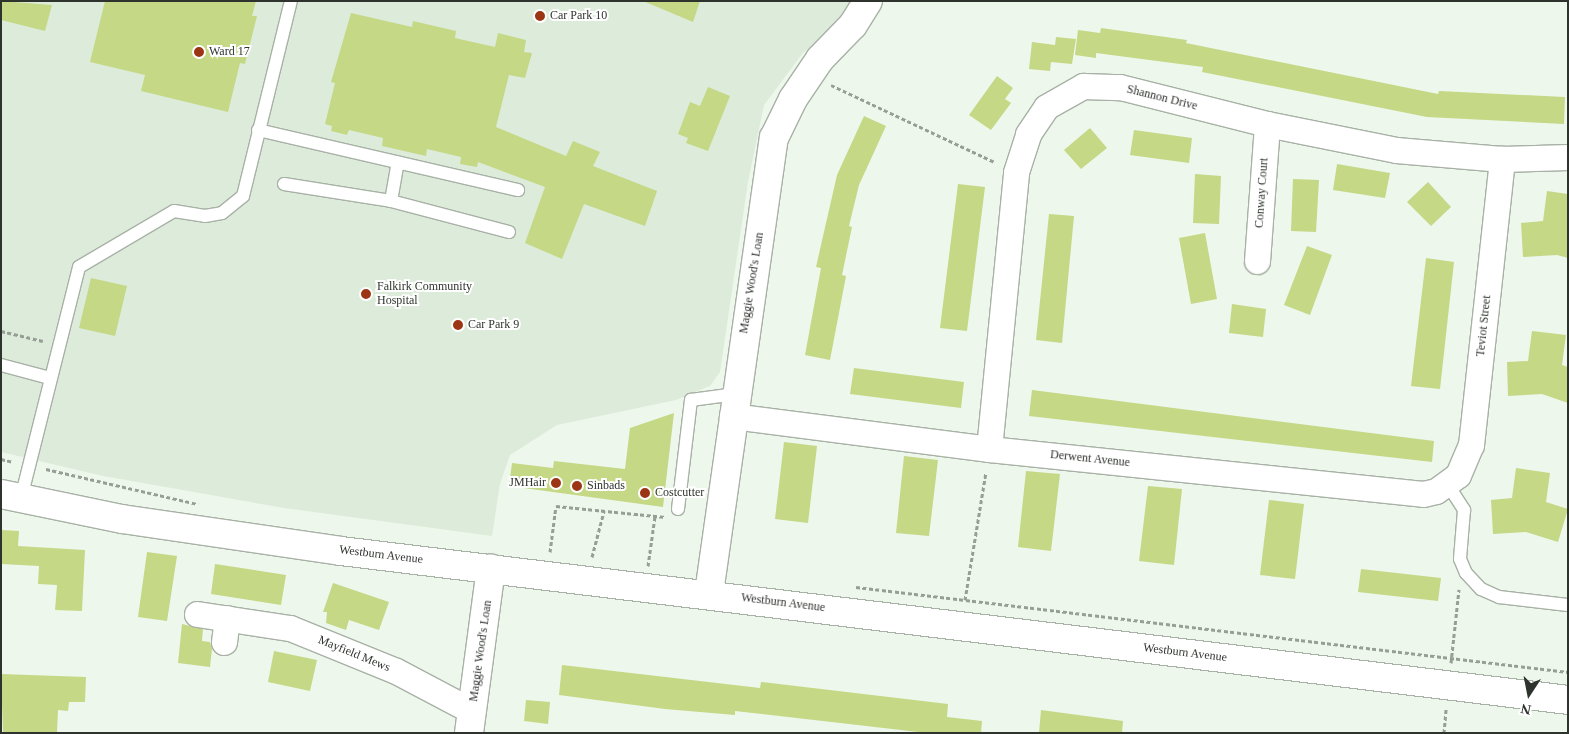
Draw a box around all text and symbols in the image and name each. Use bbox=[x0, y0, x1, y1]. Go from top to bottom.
place label: Car Park 10 bbox=[550, 9, 607, 23]
marker: Car Park 10 bbox=[534, 10, 546, 22]
place label: Ward 17 bbox=[209, 45, 250, 59]
marker: Ward 17 bbox=[193, 46, 205, 58]
street label: Shannon Drive bbox=[1125, 82, 1199, 114]
street label: Conway Court bbox=[1252, 157, 1272, 229]
street label: Maggie Wood's Loan bbox=[737, 231, 767, 335]
place label: Falkirk Community Hospital bbox=[377, 280, 472, 308]
marker: Falkirk Community Hospital bbox=[359, 287, 373, 301]
street label: Teviot Street bbox=[1474, 295, 1494, 357]
place label: Car Park 9 bbox=[468, 318, 519, 332]
marker: Car Park 9 bbox=[452, 319, 464, 331]
street label: Derwent Avenue bbox=[1049, 448, 1131, 470]
place label: JMHair bbox=[509, 476, 546, 490]
marker: JMHair bbox=[550, 477, 562, 489]
place label: Sinbads bbox=[587, 479, 625, 493]
marker: Sinbads bbox=[571, 480, 583, 492]
place label: Costcutter bbox=[655, 486, 704, 500]
marker: Costcutter bbox=[639, 487, 651, 499]
street label: Westburn Avenue bbox=[338, 543, 424, 567]
street label: Westburn Avenue bbox=[740, 591, 826, 615]
street label: Maggie Wood's Loan bbox=[467, 599, 495, 703]
street label: Mayfield Mews bbox=[316, 633, 392, 675]
street label: Westburn Avenue bbox=[1142, 641, 1228, 665]
north arrow bbox=[1504, 669, 1554, 719]
text: N bbox=[1520, 701, 1532, 718]

